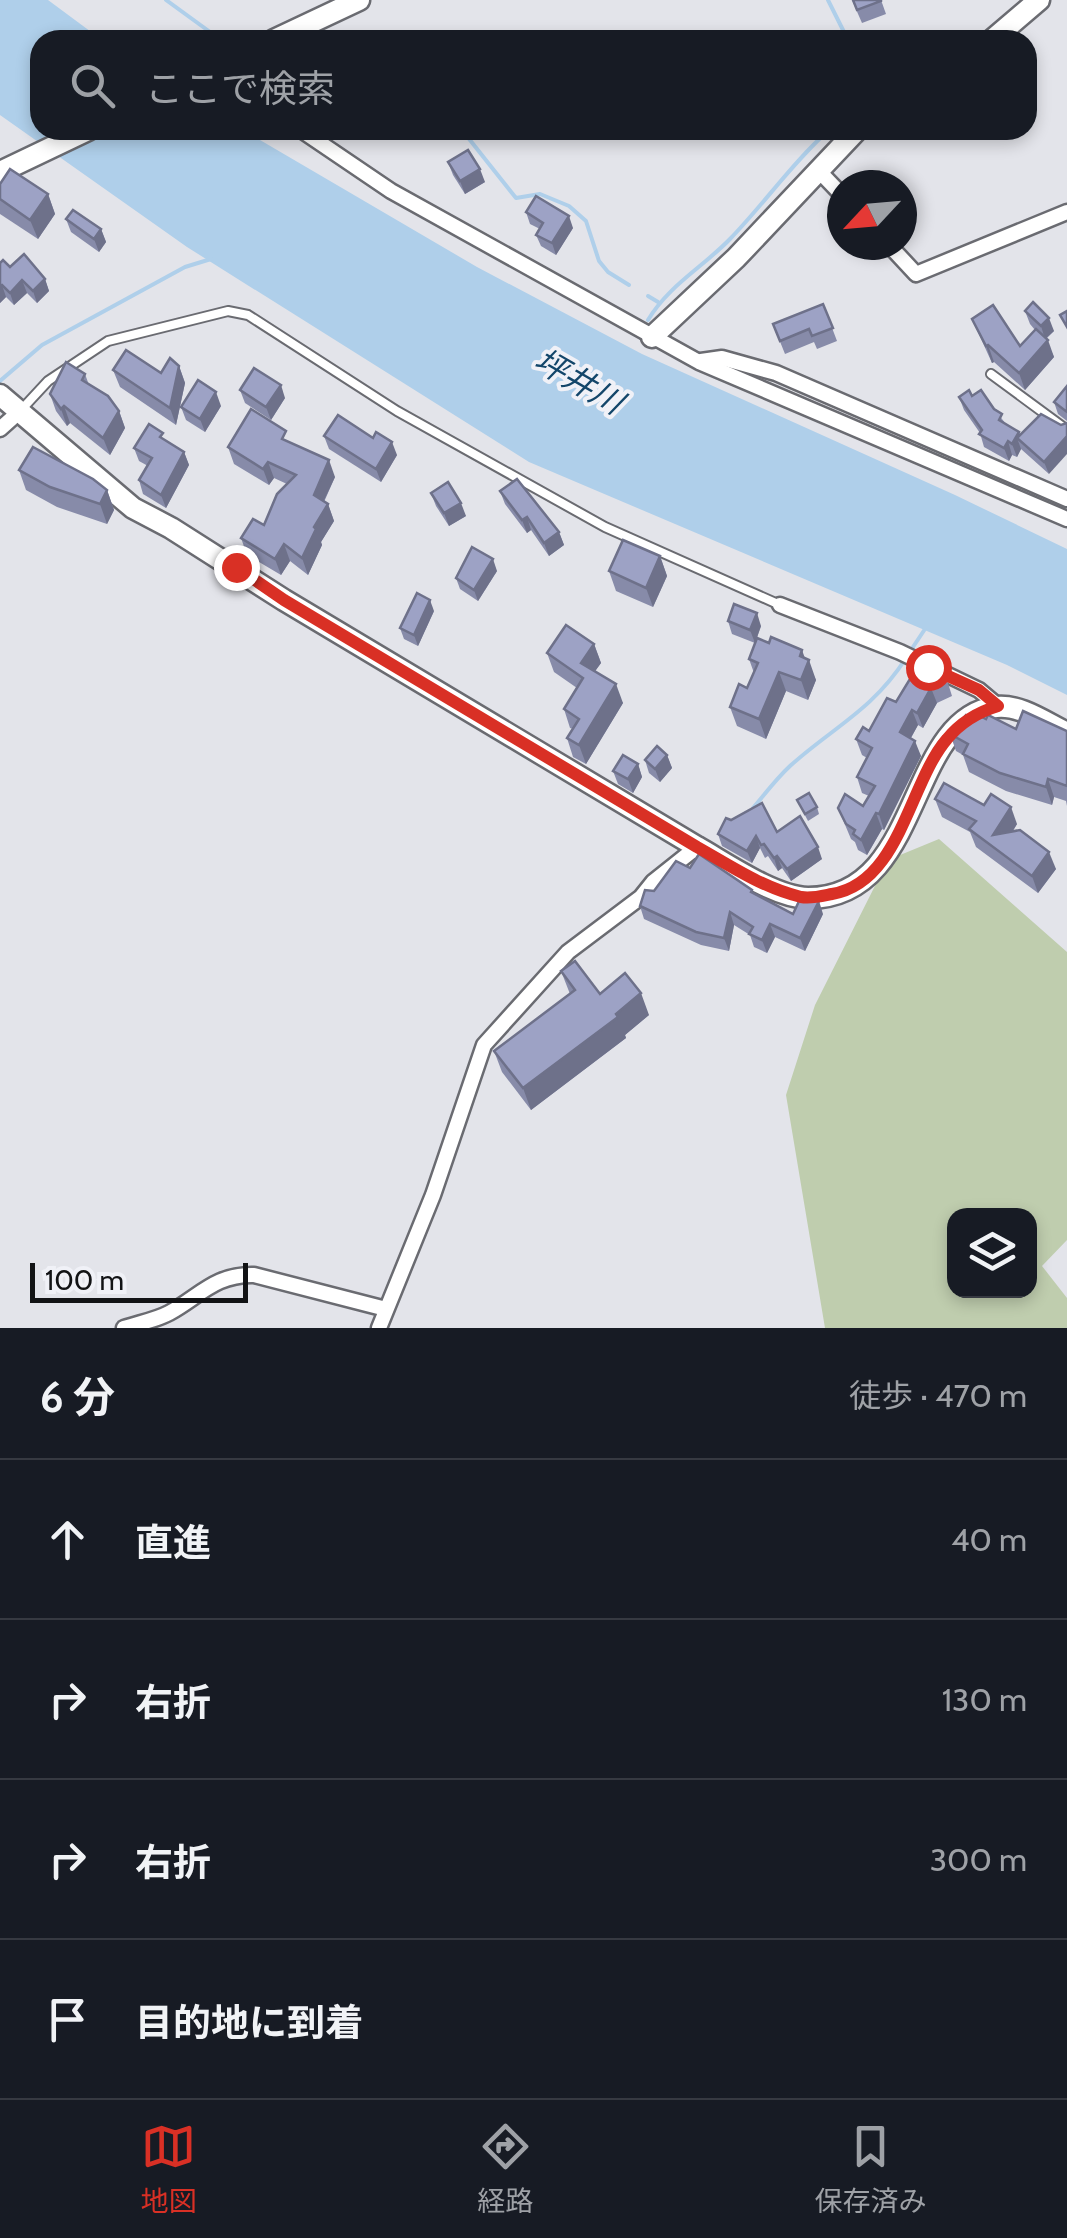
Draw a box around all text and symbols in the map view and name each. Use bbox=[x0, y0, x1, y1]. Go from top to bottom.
search box bbox=[30, 30, 1037, 140]
icon: search bbox=[65, 58, 120, 113]
text: ここで検索 bbox=[145, 65, 335, 112]
north arrow bbox=[827, 170, 917, 260]
water label: 坪井川 bbox=[528, 340, 633, 423]
route end bbox=[214, 545, 260, 591]
route start bbox=[906, 645, 952, 691]
map controls bbox=[947, 1208, 1037, 1298]
button: layers bbox=[947, 1208, 1037, 1298]
scale bar bbox=[30, 1258, 248, 1302]
text: 100 m bbox=[45, 1263, 124, 1297]
text: 6 分 bbox=[40, 1371, 115, 1423]
text: 徒歩 · 470 m bbox=[849, 1376, 1027, 1415]
icon: ahead bbox=[40, 1512, 95, 1567]
text: 直進 bbox=[135, 1519, 211, 1566]
text: 40 m bbox=[951, 1520, 1027, 1559]
icon: right bbox=[40, 1672, 95, 1727]
text: 右折 bbox=[135, 1679, 211, 1726]
text: 130 m bbox=[942, 1680, 1027, 1719]
icon: right bbox=[40, 1832, 95, 1887]
text: 右折 bbox=[135, 1839, 211, 1886]
text: 300 m bbox=[930, 1840, 1027, 1879]
icon: arrive bbox=[40, 1992, 95, 2047]
text: 目的地に到着 bbox=[135, 1999, 363, 2046]
tab: 地図 bbox=[140, 2119, 197, 2219]
tab: 経路 bbox=[477, 2119, 534, 2219]
tab: 保存済み bbox=[814, 2119, 927, 2219]

